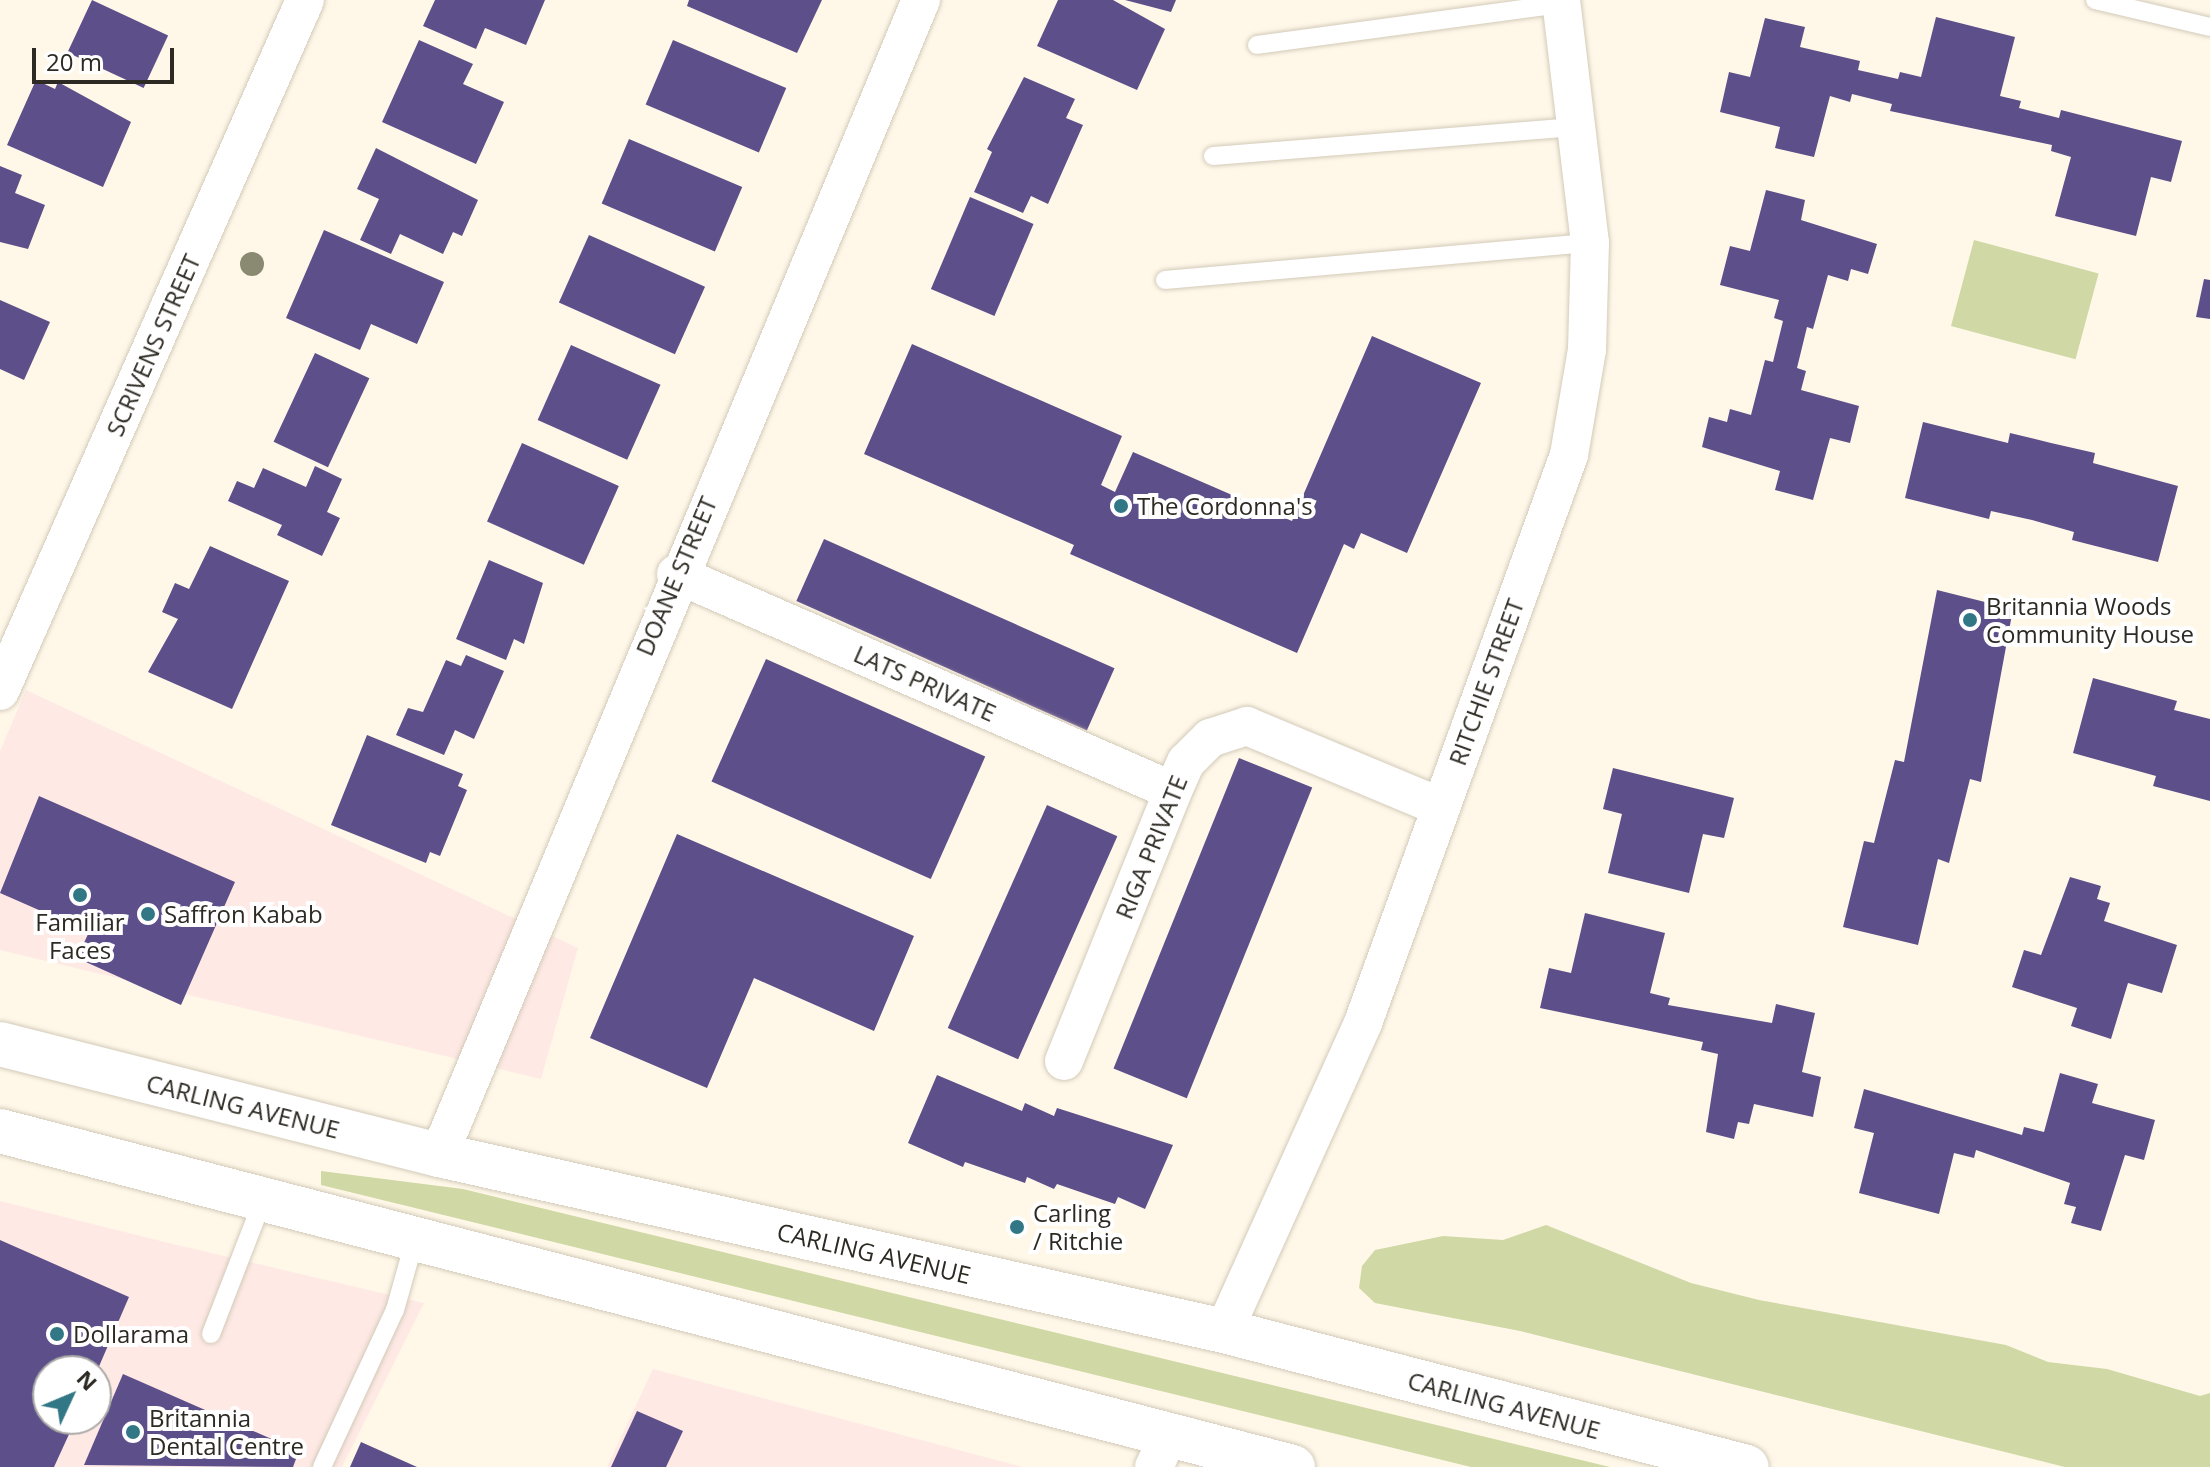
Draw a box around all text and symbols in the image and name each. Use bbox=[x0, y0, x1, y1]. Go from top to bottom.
scale bar bbox=[36, 32, 178, 82]
text: 20 m bbox=[46, 45, 102, 78]
street label: SCRIVENS STREET bbox=[100, 250, 206, 440]
street label: DOANE STREET bbox=[630, 492, 722, 660]
place label: The Cordonna's bbox=[1137, 492, 1313, 520]
marker: The Cordonna's bbox=[1112, 497, 1130, 515]
place label: Britannia Woods Community House bbox=[1986, 592, 2194, 648]
street label: RITCHIE STREET bbox=[1443, 595, 1529, 769]
marker: Britannia Woods Community House bbox=[1961, 611, 1979, 629]
street label: LATS PRIVATE bbox=[850, 639, 1000, 727]
street label: RIGA PRIVATE bbox=[1109, 771, 1193, 923]
marker: Familiar Faces bbox=[71, 886, 89, 904]
place label: Saffron Kabab bbox=[164, 900, 323, 928]
marker: Saffron Kabab bbox=[139, 905, 157, 923]
place label: Familiar Faces bbox=[35, 908, 125, 964]
street label: CARLING AVENUE bbox=[144, 1068, 342, 1144]
place label: Carling / Ritchie bbox=[1033, 1199, 1123, 1255]
street label: CARLING AVENUE bbox=[774, 1217, 974, 1289]
marker: Carling / Ritchie bbox=[1008, 1218, 1026, 1236]
place label: Dollarama bbox=[73, 1320, 189, 1348]
marker: Dollarama bbox=[48, 1325, 66, 1343]
north arrow bbox=[32, 1355, 112, 1435]
text: N bbox=[71, 1363, 105, 1397]
street label: CARLING AVENUE bbox=[1405, 1365, 1603, 1445]
place label: Britannia Dental Centre bbox=[149, 1404, 304, 1460]
marker: Britannia Dental Centre bbox=[124, 1423, 142, 1441]

